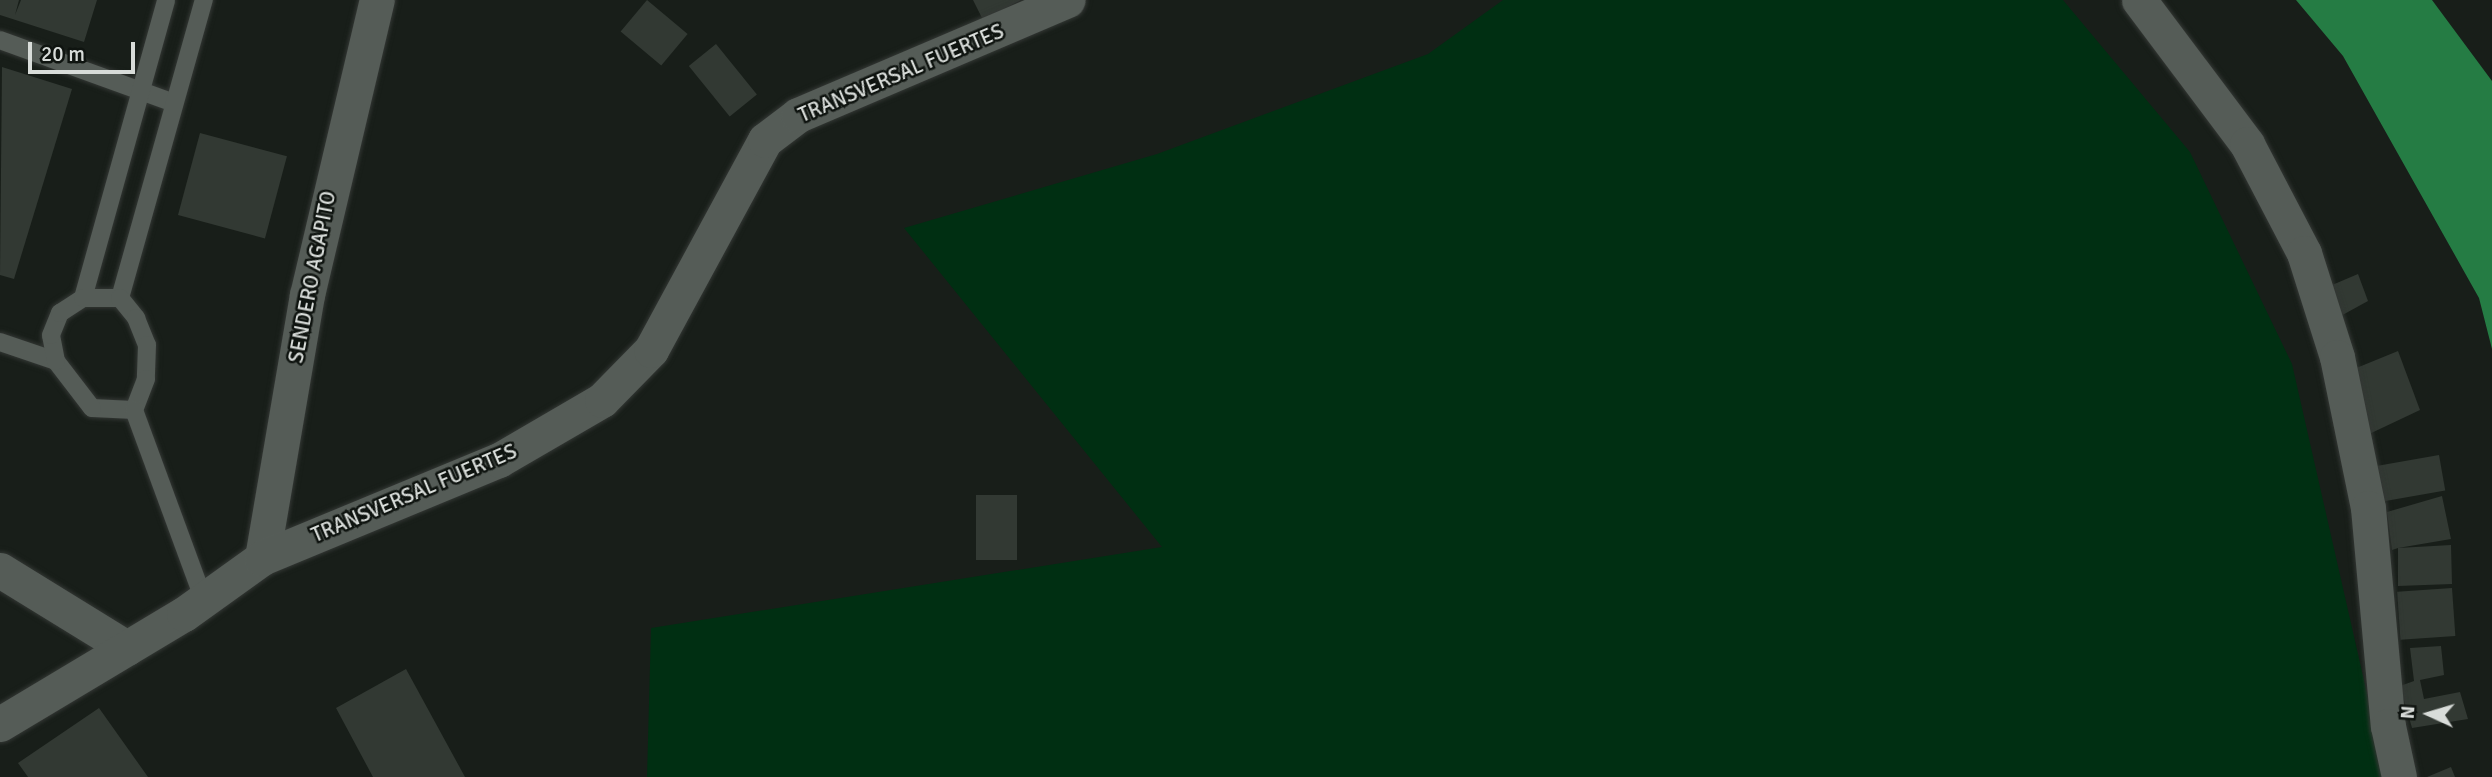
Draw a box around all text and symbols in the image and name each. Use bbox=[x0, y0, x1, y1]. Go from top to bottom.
street label: TRANSVERSAL FUERTES bbox=[795, 18, 1007, 128]
scale bar bbox=[32, 28, 138, 72]
text: 20 m bbox=[41, 41, 85, 67]
street label: SENDERO AGAPITO bbox=[283, 189, 341, 365]
street label: TRANSVERSAL FUERTES bbox=[308, 438, 520, 548]
north arrow bbox=[2394, 679, 2464, 749]
text: N bbox=[2396, 705, 2420, 720]

